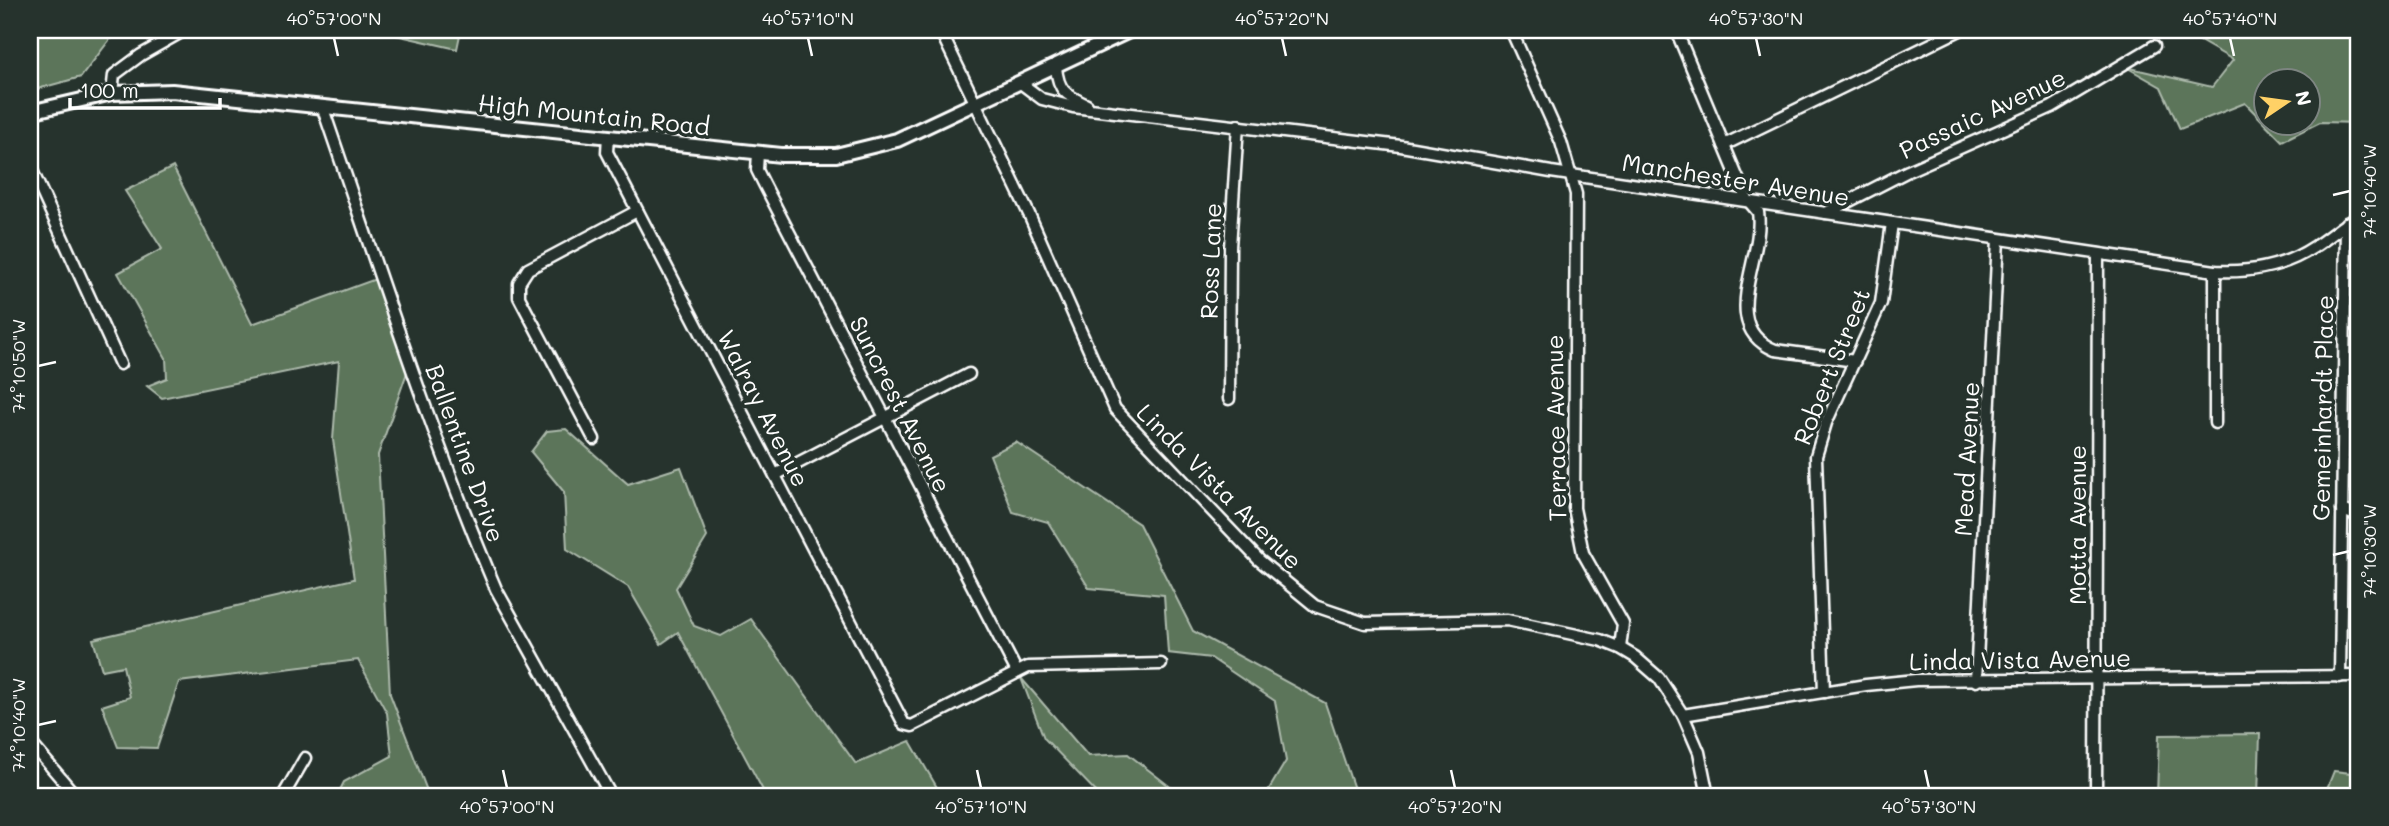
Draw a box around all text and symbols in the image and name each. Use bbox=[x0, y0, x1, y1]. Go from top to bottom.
text: 40°57'00"N bbox=[287, 6, 381, 30]
text: 40°57'10"N bbox=[762, 6, 854, 30]
text: 40°57'20"N bbox=[1235, 6, 1329, 30]
text: 40°57'30"N bbox=[1709, 6, 1803, 30]
text: 40°57'40"N bbox=[2183, 6, 2277, 30]
street label: Passaic Avenue bbox=[1894, 61, 2070, 165]
scale bar bbox=[70, 66, 220, 110]
north arrow bbox=[2252, 66, 2322, 136]
text: 100 m bbox=[80, 76, 139, 103]
street label: High Mountain Road bbox=[477, 86, 711, 142]
text: N bbox=[2290, 88, 2318, 108]
text: 74°10'40"W bbox=[2357, 144, 2381, 238]
street label: Manchester Avenue bbox=[1620, 146, 1852, 212]
street label: Ross Lane bbox=[1192, 202, 1228, 320]
street label: Robert Street bbox=[1785, 283, 1877, 449]
street label: Gemeinhardt Place bbox=[2305, 295, 2339, 521]
street label: Suncrest Avenue bbox=[843, 311, 959, 497]
text: 74°10'50"W bbox=[6, 319, 30, 413]
street label: Walray Avenue bbox=[711, 324, 817, 492]
street label: Terrace Avenue bbox=[1538, 334, 1572, 522]
street label: Ballentine Drive bbox=[419, 360, 513, 546]
street label: Mead Avenue bbox=[1946, 381, 1986, 537]
street label: Linda Vista Avenue bbox=[1131, 397, 1309, 575]
street label: Motta Avenue bbox=[2061, 445, 2092, 605]
text: 74°10'30"W bbox=[2357, 504, 2381, 598]
street label: Linda Vista Avenue bbox=[1909, 642, 2131, 676]
text: 74°10'40"W bbox=[6, 678, 30, 772]
text: 40°57'00"N bbox=[460, 794, 554, 818]
text: 40°57'10"N bbox=[935, 794, 1027, 818]
text: 40°57'20"N bbox=[1408, 794, 1502, 818]
text: 40°57'30"N bbox=[1882, 794, 1976, 818]

